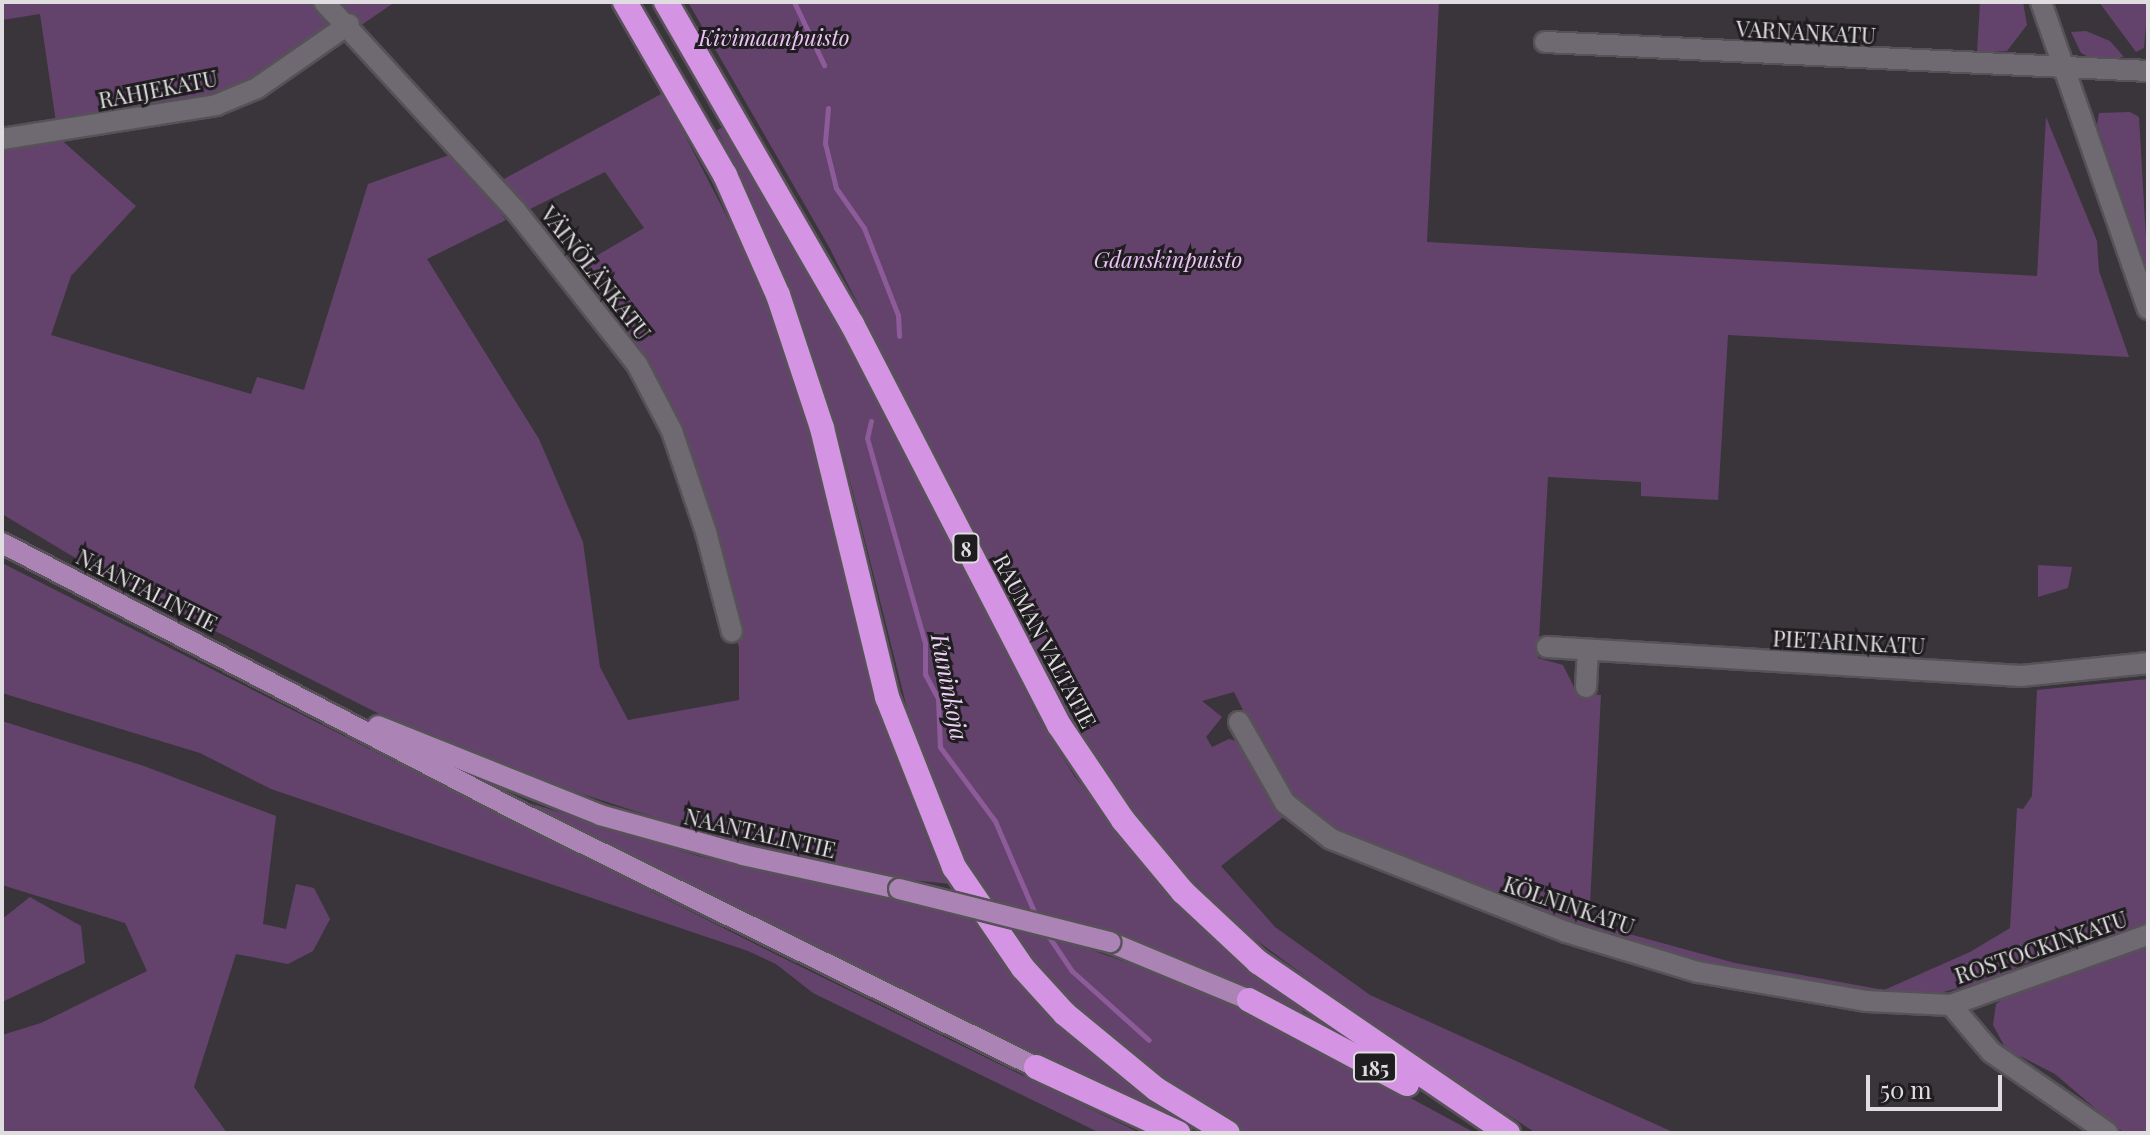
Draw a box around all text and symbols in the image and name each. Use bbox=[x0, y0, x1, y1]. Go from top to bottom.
street label: VARNANKATU bbox=[1735, 15, 1877, 49]
park label: Kivimaanpuisto bbox=[698, 25, 850, 51]
street label: RAHJEKATU bbox=[96, 65, 220, 113]
street label: VÄINÖLÄNKATU bbox=[536, 201, 656, 345]
park label: Gdanskinpuisto bbox=[1094, 247, 1242, 273]
road number: 8 bbox=[952, 532, 980, 564]
street label: NAANTALINTIE bbox=[72, 543, 222, 637]
street label: RAUMAN VALTATIE bbox=[988, 549, 1102, 733]
street label: PIETARINKATU bbox=[1772, 625, 1926, 659]
water label: Kuninkoja bbox=[926, 631, 974, 743]
street label: NAANTALINTIE bbox=[682, 803, 838, 863]
street label: KÖLNINKATU bbox=[1500, 870, 1638, 940]
street label: ROSTOCKINKATU bbox=[1951, 905, 2131, 989]
road number: 185 bbox=[1351, 1051, 1399, 1083]
scale bar bbox=[1870, 1059, 2006, 1109]
text: 50 m bbox=[1880, 1073, 1932, 1105]

